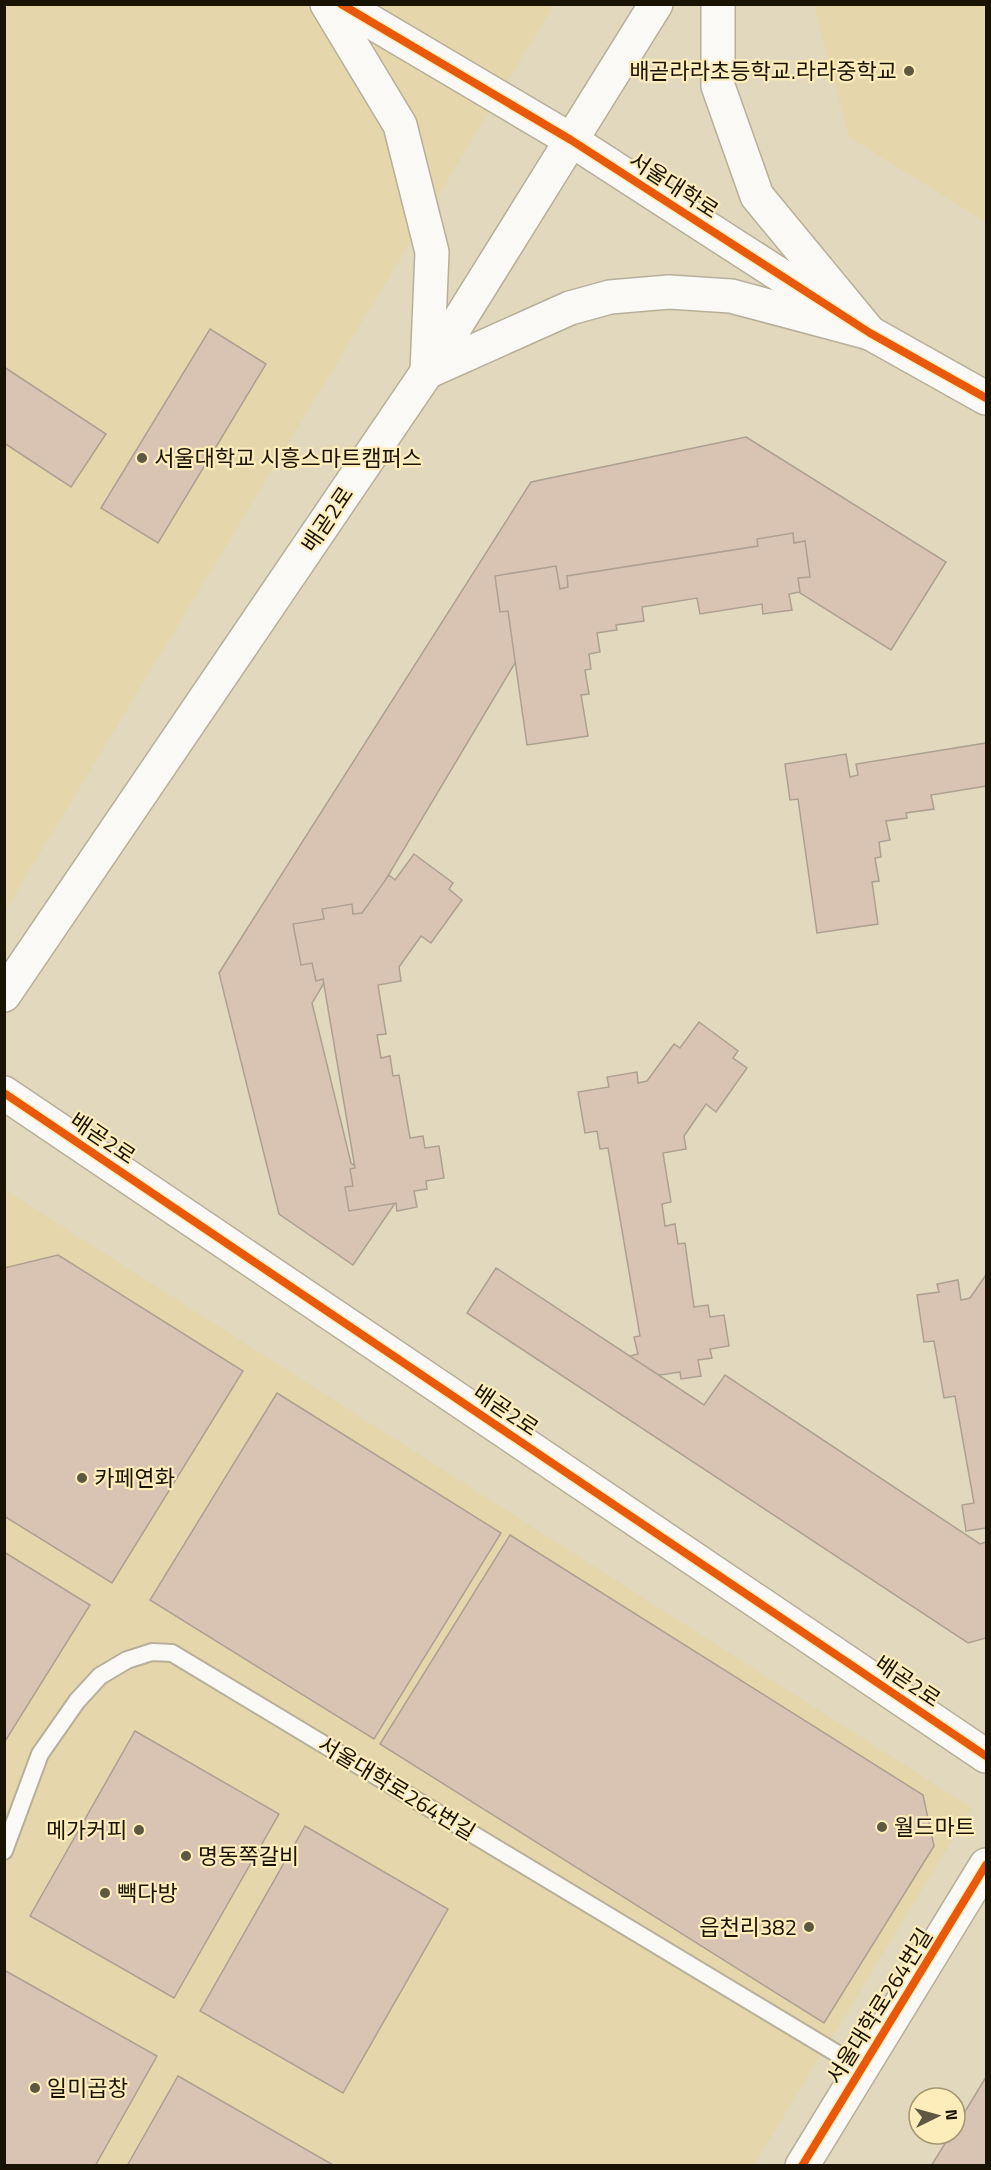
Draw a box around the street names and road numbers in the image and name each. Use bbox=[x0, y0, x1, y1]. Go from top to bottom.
street label: 서울대학로 bbox=[622, 143, 726, 227]
street label: 배곧2로 bbox=[292, 479, 362, 559]
street label: 배곧2로 bbox=[63, 1103, 143, 1173]
street label: 배곧2로 bbox=[466, 1375, 546, 1445]
street label: 배곧2로 bbox=[868, 1646, 948, 1716]
street label: 서울대학로264번길 bbox=[312, 1727, 482, 1849]
street label: 서울대학로264번길 bbox=[817, 1921, 941, 2091]

